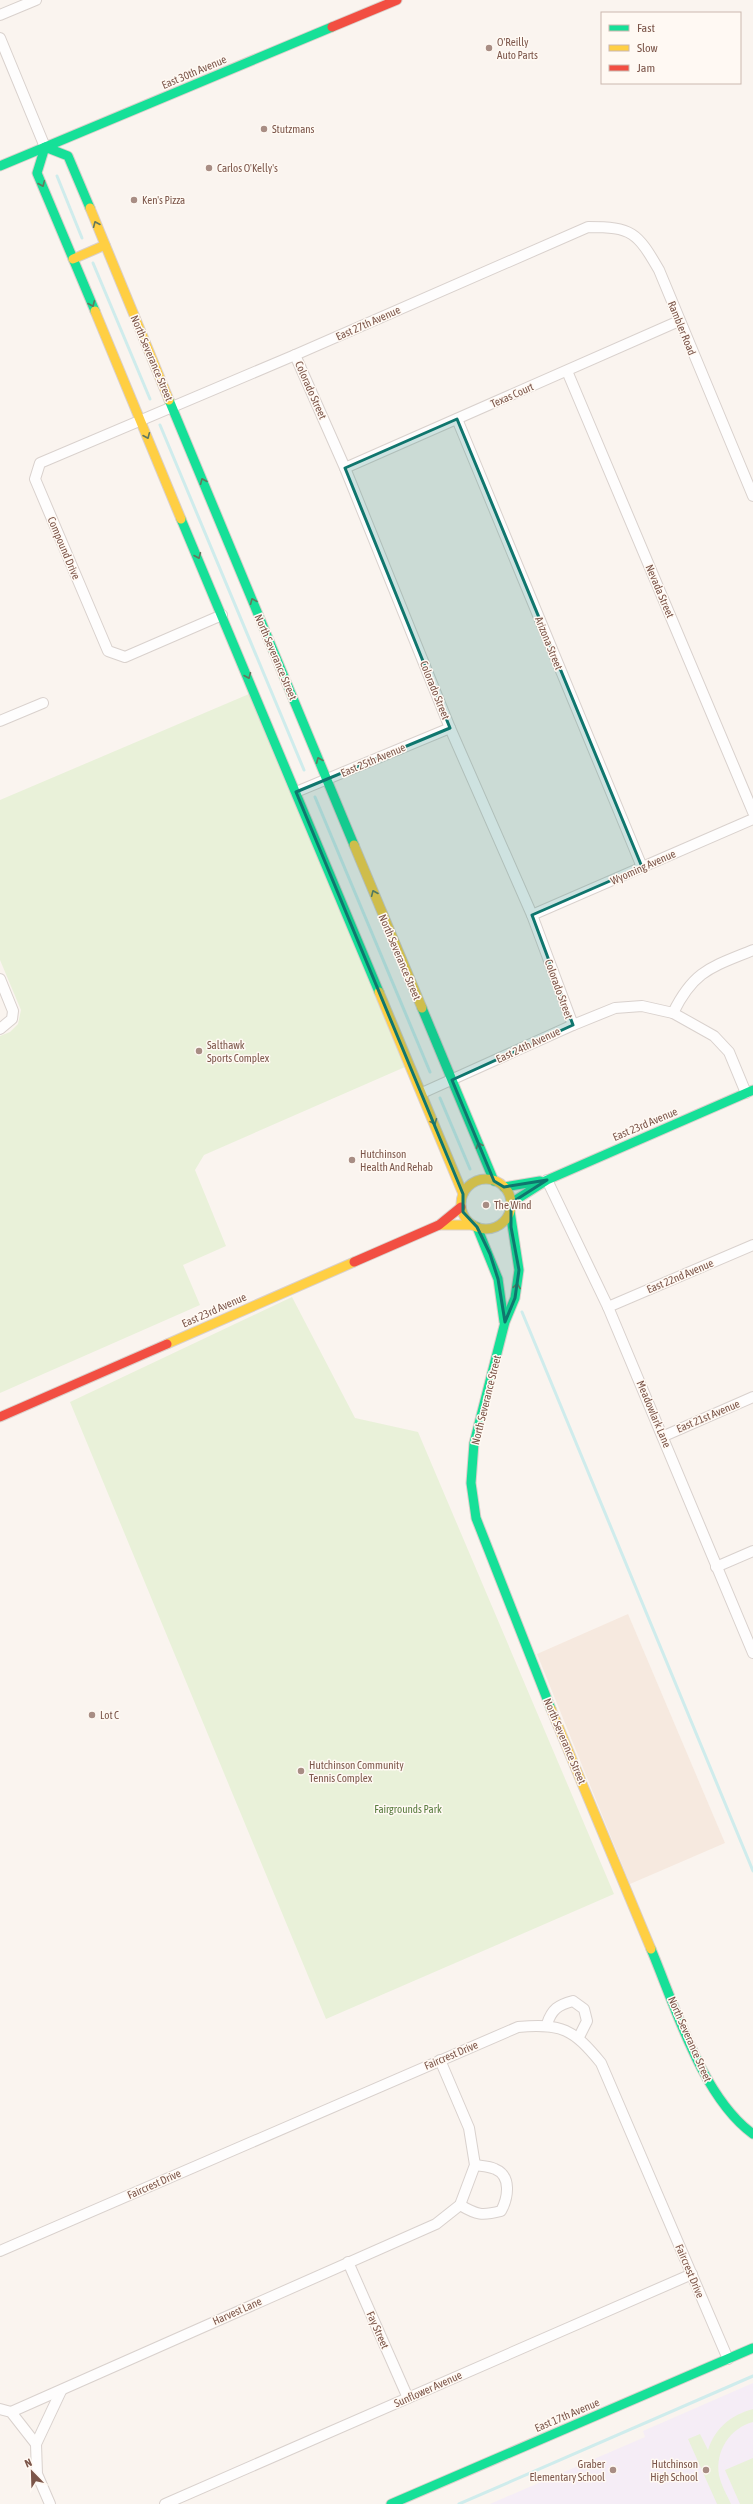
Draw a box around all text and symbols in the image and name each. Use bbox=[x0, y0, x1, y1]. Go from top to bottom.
legend bbox=[601, 12, 741, 84]
text: Fast bbox=[637, 21, 655, 35]
place label: O'Reilly Auto Parts bbox=[497, 36, 538, 61]
text: Slow bbox=[637, 41, 658, 55]
marker: O'Reilly Auto Parts bbox=[484, 43, 494, 53]
street label: East 30th Avenue bbox=[160, 53, 228, 91]
text: Jam bbox=[637, 61, 655, 75]
place label: Stutzmans bbox=[272, 123, 315, 135]
marker: Stutzmans bbox=[259, 124, 269, 134]
place label: Carlos O'Kelly's bbox=[217, 162, 278, 174]
marker: Carlos O'Kelly's bbox=[204, 163, 214, 173]
one-way arrow bbox=[37, 180, 45, 188]
place label: Ken's Pizza bbox=[142, 194, 185, 206]
marker: Ken's Pizza bbox=[129, 195, 139, 205]
one-way arrow bbox=[93, 220, 101, 228]
one-way arrow bbox=[87, 299, 95, 307]
street label: Rambler Road bbox=[666, 299, 698, 357]
street label: East 27th Avenue bbox=[334, 303, 402, 343]
street label: North Severance Street bbox=[129, 313, 175, 403]
street label: Colorado Street bbox=[293, 359, 329, 421]
street label: Texas Court bbox=[489, 380, 535, 410]
one-way arrow bbox=[143, 433, 151, 440]
one-way arrow bbox=[200, 478, 208, 486]
street label: Compound Drive bbox=[45, 515, 83, 581]
one-way arrow bbox=[193, 553, 201, 560]
street label: Nevada Street bbox=[643, 562, 677, 620]
one-way arrow bbox=[249, 598, 257, 605]
street label: North Severance Street bbox=[253, 612, 299, 702]
street label: Arizona Street bbox=[533, 615, 565, 671]
street label: Colorado Street bbox=[418, 659, 452, 721]
one-way arrow bbox=[243, 673, 251, 680]
street label: East 25th Avenue bbox=[339, 741, 407, 779]
one-way arrow bbox=[315, 756, 323, 763]
street label: Wyoming Avenue bbox=[609, 847, 677, 887]
one-way arrow bbox=[371, 889, 379, 897]
street label: North Severance Street bbox=[377, 912, 423, 1002]
street label: Colorado Street bbox=[543, 958, 575, 1020]
street label: East 24th Avenue bbox=[494, 1025, 562, 1065]
place label: Salthawk Sports Complex bbox=[207, 1039, 270, 1064]
marker: Salthawk Sports Complex bbox=[194, 1046, 204, 1056]
street label: East 23rd Avenue bbox=[611, 1105, 679, 1143]
one-way arrow bbox=[429, 1118, 437, 1126]
one-way arrow bbox=[476, 1141, 484, 1149]
place label: Hutchinson Health And Rehab bbox=[360, 1148, 433, 1173]
marker: Hutchinson Health And Rehab bbox=[347, 1155, 357, 1165]
place label: The Wind bbox=[494, 1199, 532, 1211]
marker: The Wind bbox=[481, 1200, 491, 1210]
street label: East 22nd Avenue bbox=[645, 1257, 715, 1295]
one-way arrow bbox=[512, 1283, 521, 1289]
street label: East 23rd Avenue bbox=[180, 1290, 248, 1330]
street label: North Severance Street bbox=[469, 1354, 503, 1446]
street label: Meadowlark Lane bbox=[634, 1379, 674, 1449]
street label: East 21st Avenue bbox=[674, 1397, 742, 1435]
street label: North Severance Street bbox=[542, 1696, 588, 1786]
place label: Lot C bbox=[100, 1709, 119, 1721]
marker: Lot C bbox=[87, 1710, 97, 1720]
place label: Hutchinson Community Tennis Complex bbox=[309, 1759, 404, 1784]
marker: Hutchinson Community Tennis Complex bbox=[296, 1766, 306, 1776]
park label: Fairgrounds Park bbox=[374, 1803, 442, 1815]
street label: North Severance Street bbox=[666, 1995, 714, 2083]
street label: Faircrest Drive bbox=[422, 2038, 480, 2072]
street label: Faircrest Drive bbox=[125, 2167, 183, 2201]
street label: Faircrest Drive bbox=[673, 2242, 707, 2300]
street label: Harvest Lane bbox=[211, 2295, 263, 2327]
street label: Fay Street bbox=[364, 2310, 392, 2350]
street label: Sunflower Avenue bbox=[392, 2369, 464, 2409]
street label: East 17th Avenue bbox=[533, 2396, 601, 2434]
north arrow bbox=[12, 2452, 52, 2492]
text: N bbox=[23, 2456, 33, 2470]
place label: Graber Elementary School bbox=[529, 2458, 606, 2483]
place label: Hutchinson High School bbox=[650, 2458, 698, 2483]
marker: Graber Elementary School bbox=[608, 2465, 618, 2475]
marker: Hutchinson High School bbox=[701, 2465, 711, 2475]

